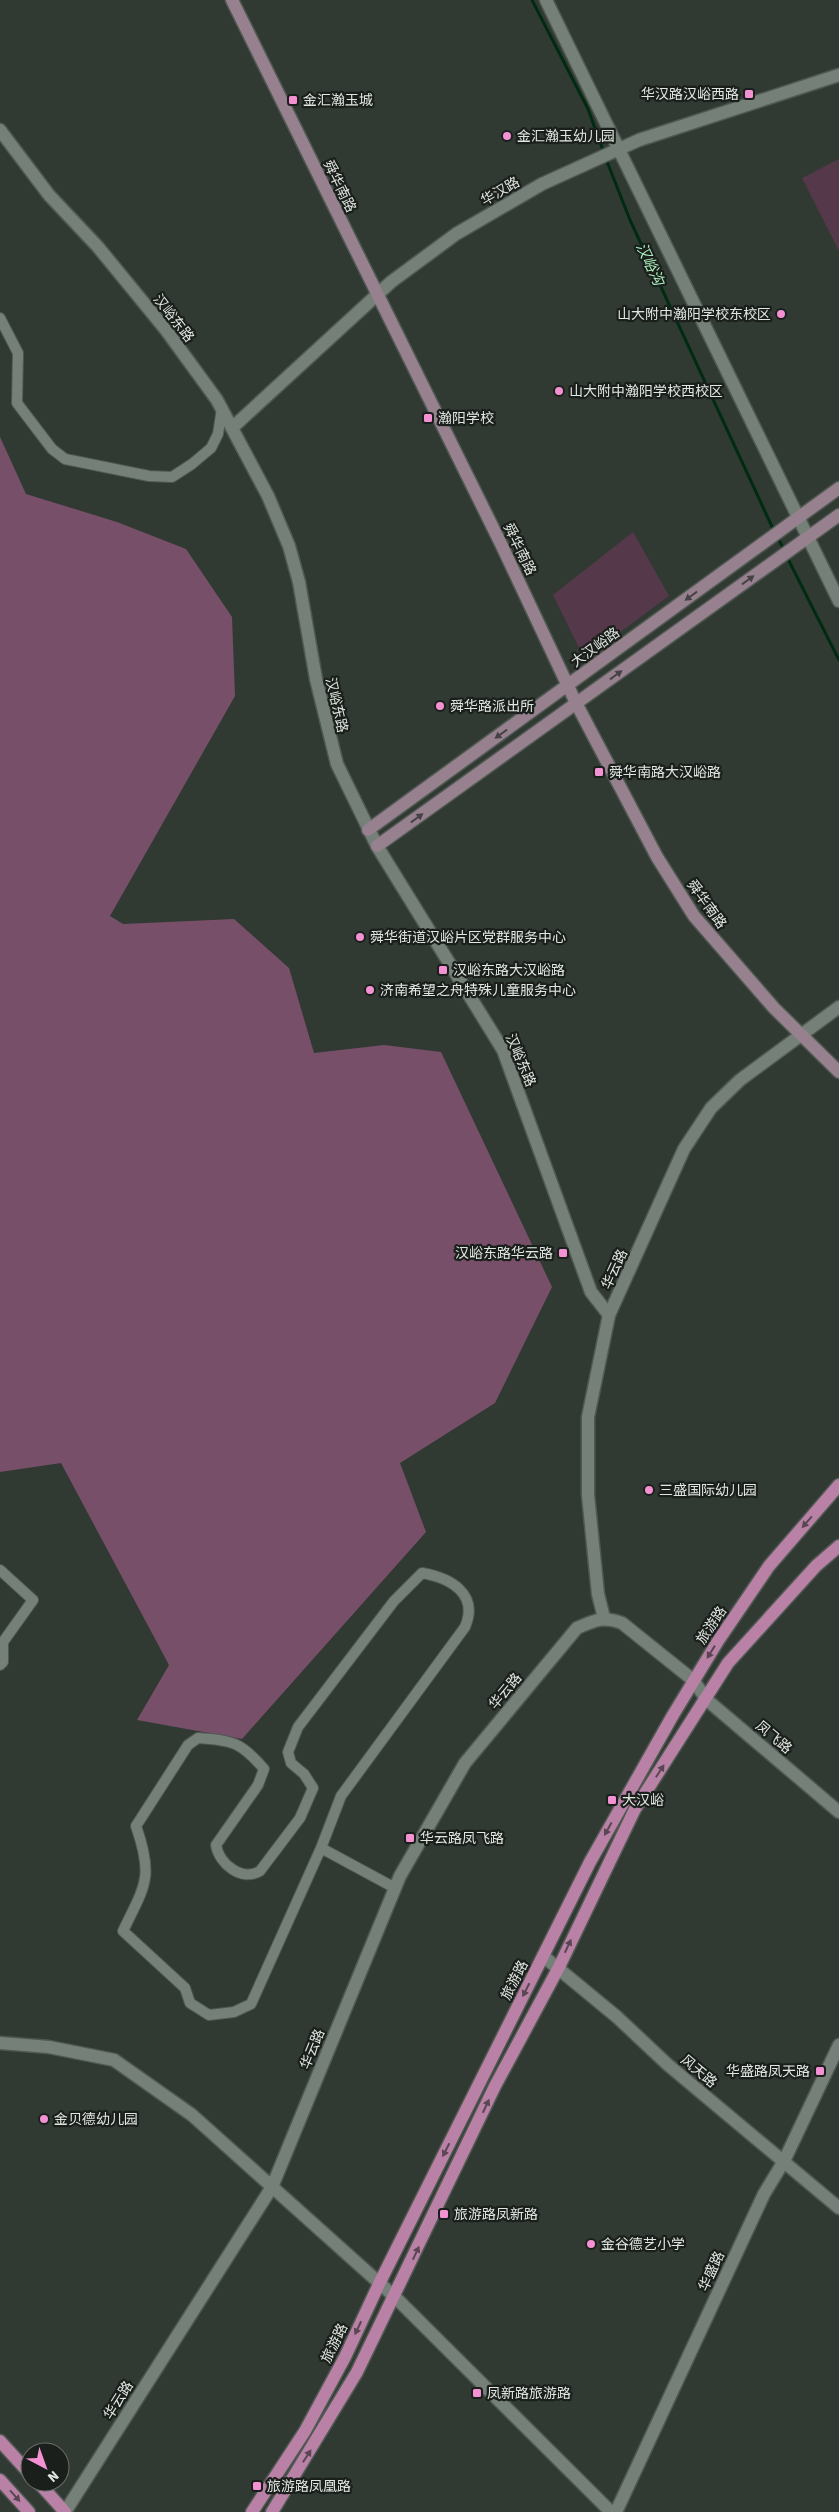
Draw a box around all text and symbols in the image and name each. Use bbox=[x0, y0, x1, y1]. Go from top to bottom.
place label: 华汉路汉峪西路 bbox=[641, 85, 739, 105]
marker: 华汉路汉峪西路 bbox=[743, 88, 755, 100]
place label: 金汇瀚玉城 bbox=[303, 91, 373, 111]
marker: 金汇瀚玉城 bbox=[287, 94, 299, 106]
place label: 金汇瀚玉幼儿园 bbox=[517, 127, 615, 147]
marker: 金汇瀚玉幼儿园 bbox=[501, 130, 513, 142]
street label: 舜华南路 bbox=[318, 157, 360, 216]
street label: 华汉路 bbox=[477, 173, 524, 211]
water label: 汉峪沟 bbox=[631, 239, 669, 291]
street label: 汉峪东路 bbox=[148, 290, 198, 347]
place label: 山大附中瀚阳学校东校区 bbox=[617, 305, 771, 325]
marker: 山大附中瀚阳学校东校区 bbox=[775, 308, 787, 320]
place label: 山大附中瀚阳学校西校区 bbox=[569, 382, 723, 402]
marker: 山大附中瀚阳学校西校区 bbox=[553, 385, 565, 397]
place label: 瀚阳学校 bbox=[438, 409, 494, 429]
marker: 瀚阳学校 bbox=[422, 412, 434, 424]
street label: 舜华南路 bbox=[498, 520, 540, 579]
one-way arrow bbox=[741, 575, 755, 585]
one-way arrow bbox=[684, 591, 698, 601]
street label: 大汉峪路 bbox=[567, 623, 624, 672]
one-way arrow bbox=[609, 670, 623, 680]
street label: 汉峪东路 bbox=[320, 676, 352, 735]
place label: 舜华路派出所 bbox=[450, 697, 534, 717]
marker: 舜华路派出所 bbox=[434, 700, 446, 712]
one-way arrow bbox=[494, 729, 508, 739]
place label: 舜华南路大汉峪路 bbox=[609, 763, 721, 783]
marker: 舜华南路大汉峪路 bbox=[593, 766, 605, 778]
one-way arrow bbox=[410, 813, 424, 823]
street label: 舜华南路 bbox=[682, 876, 731, 933]
place label: 舜华街道汉峪片区党群服务中心 bbox=[370, 928, 566, 948]
marker: 舜华街道汉峪片区党群服务中心 bbox=[354, 931, 366, 943]
place label: 汉峪东路大汉峪路 bbox=[453, 961, 565, 981]
marker: 汉峪东路大汉峪路 bbox=[437, 964, 449, 976]
place label: 济南希望之舟特殊儿童服务中心 bbox=[380, 981, 576, 1001]
marker: 济南希望之舟特殊儿童服务中心 bbox=[364, 984, 376, 996]
street label: 汉峪东路 bbox=[500, 1031, 540, 1090]
place label: 汉峪东路华云路 bbox=[455, 1244, 553, 1264]
street label: 华云路 bbox=[597, 1246, 633, 1293]
marker: 汉峪东路华云路 bbox=[557, 1247, 569, 1259]
place label: 三盛国际幼儿园 bbox=[659, 1481, 757, 1501]
marker: 三盛国际幼儿园 bbox=[643, 1484, 655, 1496]
one-way arrow bbox=[801, 1515, 813, 1527]
street label: 旅游路 bbox=[692, 1603, 732, 1649]
one-way arrow bbox=[706, 1646, 715, 1659]
street label: 华云路 bbox=[485, 1669, 527, 1714]
street label: 凤飞路 bbox=[751, 1717, 796, 1759]
one-way arrow bbox=[655, 1765, 665, 1778]
place label: 大汉峪 bbox=[622, 1791, 664, 1811]
marker: 大汉峪 bbox=[606, 1794, 618, 1806]
one-way arrow bbox=[604, 1823, 613, 1836]
place label: 华云路凤飞路 bbox=[420, 1829, 504, 1849]
marker: 华云路凤飞路 bbox=[404, 1832, 416, 1844]
one-way arrow bbox=[565, 1939, 573, 1953]
street label: 旅游路 bbox=[496, 1957, 533, 2004]
one-way arrow bbox=[522, 1982, 530, 1997]
street label: 华云路 bbox=[296, 2026, 330, 2073]
street label: 风天路 bbox=[676, 2051, 721, 2093]
place label: 华盛路凤天路 bbox=[726, 2062, 810, 2082]
marker: 华盛路凤天路 bbox=[814, 2065, 826, 2077]
one-way arrow bbox=[482, 2099, 490, 2113]
place label: 金贝德幼儿园 bbox=[54, 2110, 138, 2130]
marker: 金贝德幼儿园 bbox=[38, 2113, 50, 2125]
one-way arrow bbox=[442, 2143, 450, 2158]
place label: 旅游路凤新路 bbox=[454, 2205, 538, 2225]
marker: 旅游路凤新路 bbox=[438, 2208, 450, 2220]
place label: 金谷德艺小学 bbox=[601, 2235, 685, 2255]
marker: 金谷德艺小学 bbox=[585, 2238, 597, 2250]
one-way arrow bbox=[413, 2246, 421, 2260]
street label: 华盛路 bbox=[694, 2248, 730, 2295]
street label: 旅游路 bbox=[317, 2320, 353, 2367]
one-way arrow bbox=[354, 2321, 362, 2335]
street label: 华云路 bbox=[99, 2377, 138, 2424]
place label: 凤新路旅游路 bbox=[487, 2384, 571, 2404]
marker: 凤新路旅游路 bbox=[471, 2387, 483, 2399]
north arrow bbox=[20, 2442, 70, 2492]
one-way arrow bbox=[303, 2450, 312, 2463]
text: N bbox=[43, 2465, 63, 2487]
place label: 旅游路凤凰路 bbox=[267, 2477, 351, 2497]
marker: 旅游路凤凰路 bbox=[251, 2480, 263, 2492]
one-way arrow bbox=[9, 2490, 20, 2502]

